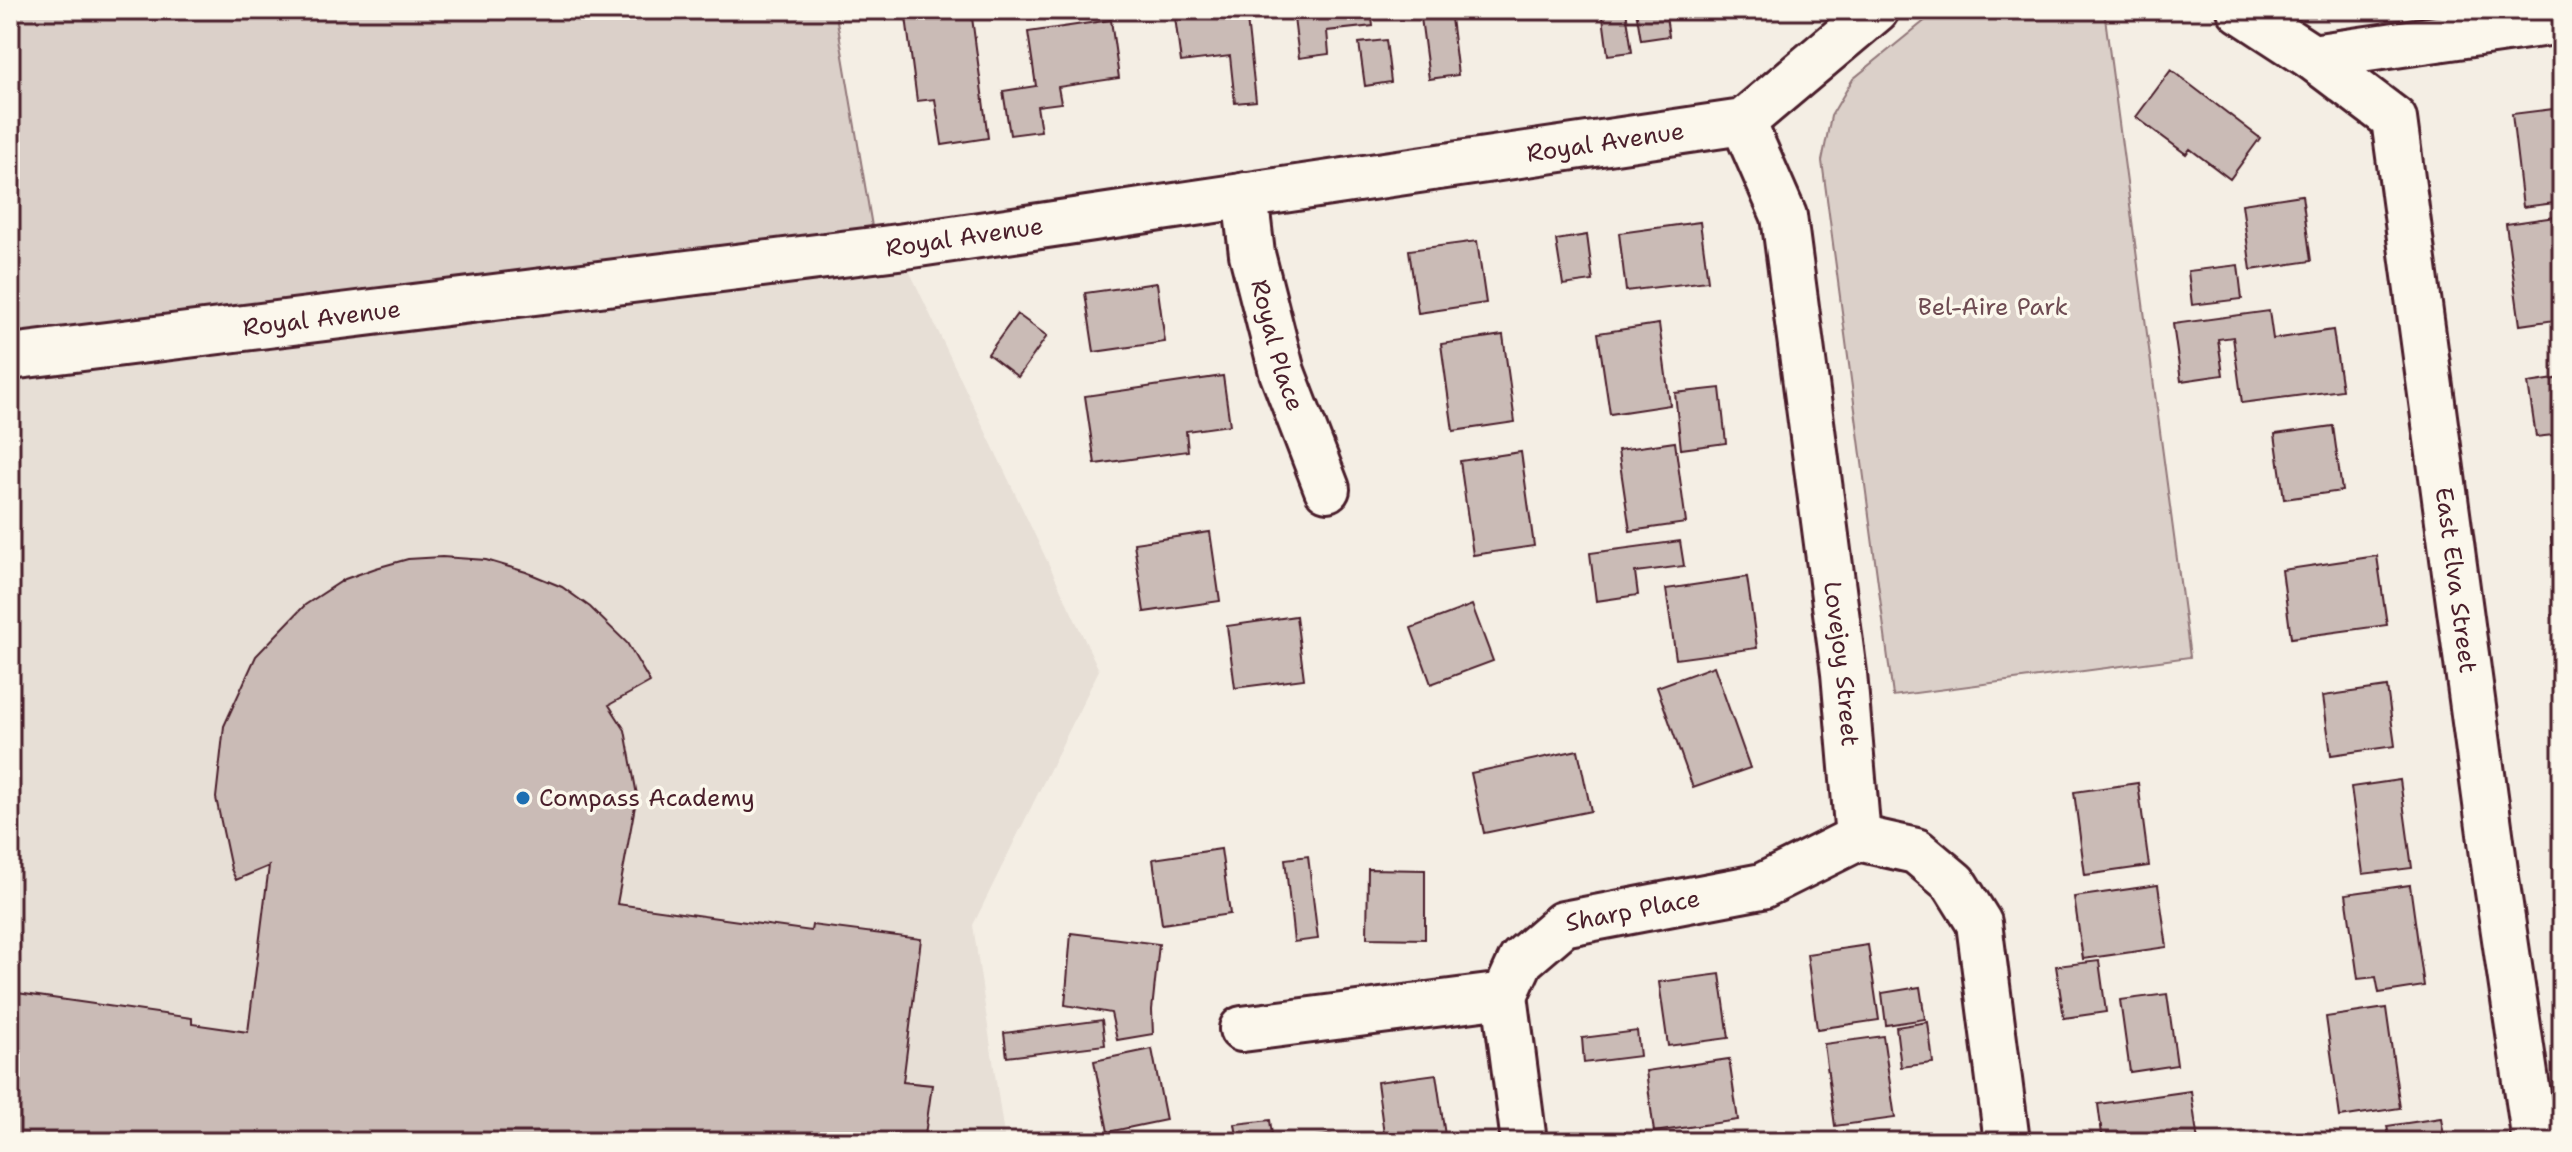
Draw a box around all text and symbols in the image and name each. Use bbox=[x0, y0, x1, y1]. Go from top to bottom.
street label: Royal Avenue bbox=[1525, 115, 1686, 170]
street label: Royal Avenue bbox=[884, 210, 1045, 264]
street label: Royal Place bbox=[1243, 276, 1311, 416]
park label: Bel-Aire Park bbox=[1918, 291, 2068, 323]
street label: Royal Avenue bbox=[241, 293, 402, 344]
street label: East Elva Street bbox=[2428, 485, 2484, 675]
street label: Lovejoy Street bbox=[1816, 579, 1866, 748]
place label: Compass Academy bbox=[539, 782, 755, 814]
marker: Compass Academy bbox=[514, 789, 532, 807]
street label: Sharp Place bbox=[1563, 882, 1703, 939]

